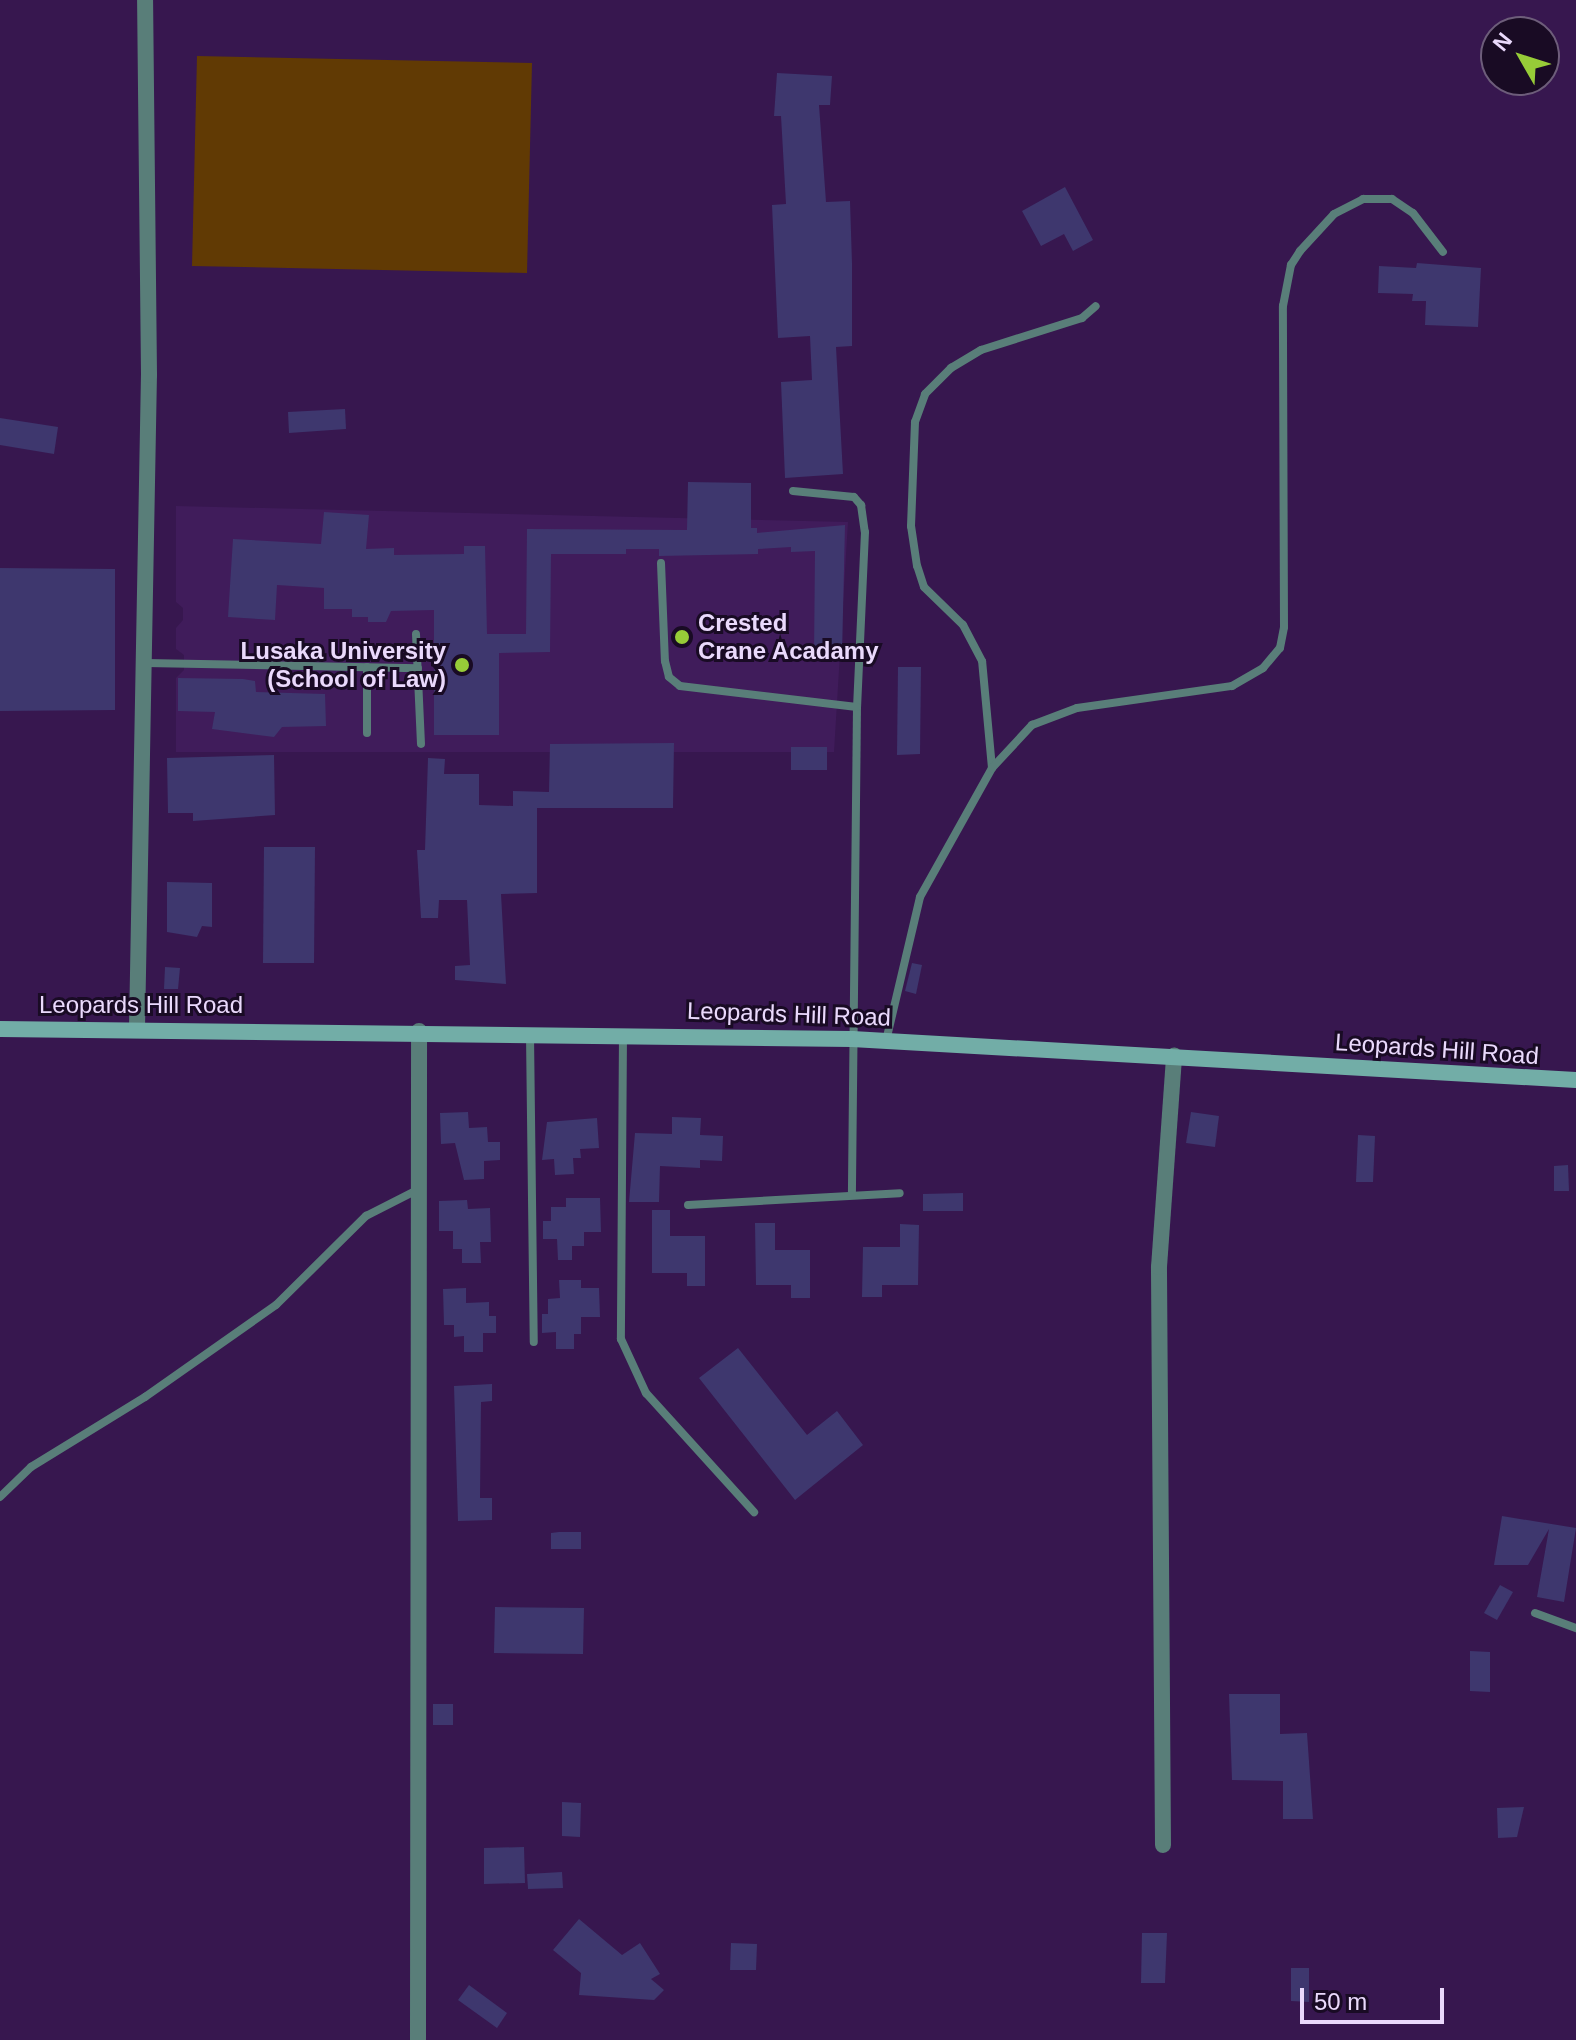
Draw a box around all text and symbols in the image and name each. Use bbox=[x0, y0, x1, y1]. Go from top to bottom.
north arrow bbox=[1480, 16, 1560, 96]
text: N bbox=[1488, 28, 1517, 56]
place label: Crested Crane Acadamy bbox=[698, 609, 879, 665]
marker: Crested Crane Acadamy bbox=[673, 628, 691, 646]
place label: Lusaka University (School of Law) bbox=[241, 637, 446, 693]
marker: Lusaka University (School of Law) bbox=[453, 656, 471, 674]
street label: Leopards Hill Road bbox=[39, 991, 243, 1019]
street label: Leopards Hill Road bbox=[687, 996, 891, 1032]
street label: Leopards Hill Road bbox=[1334, 1028, 1540, 1070]
scale bar bbox=[1304, 1972, 1448, 2022]
text: 50 m bbox=[1314, 1988, 1367, 2015]

